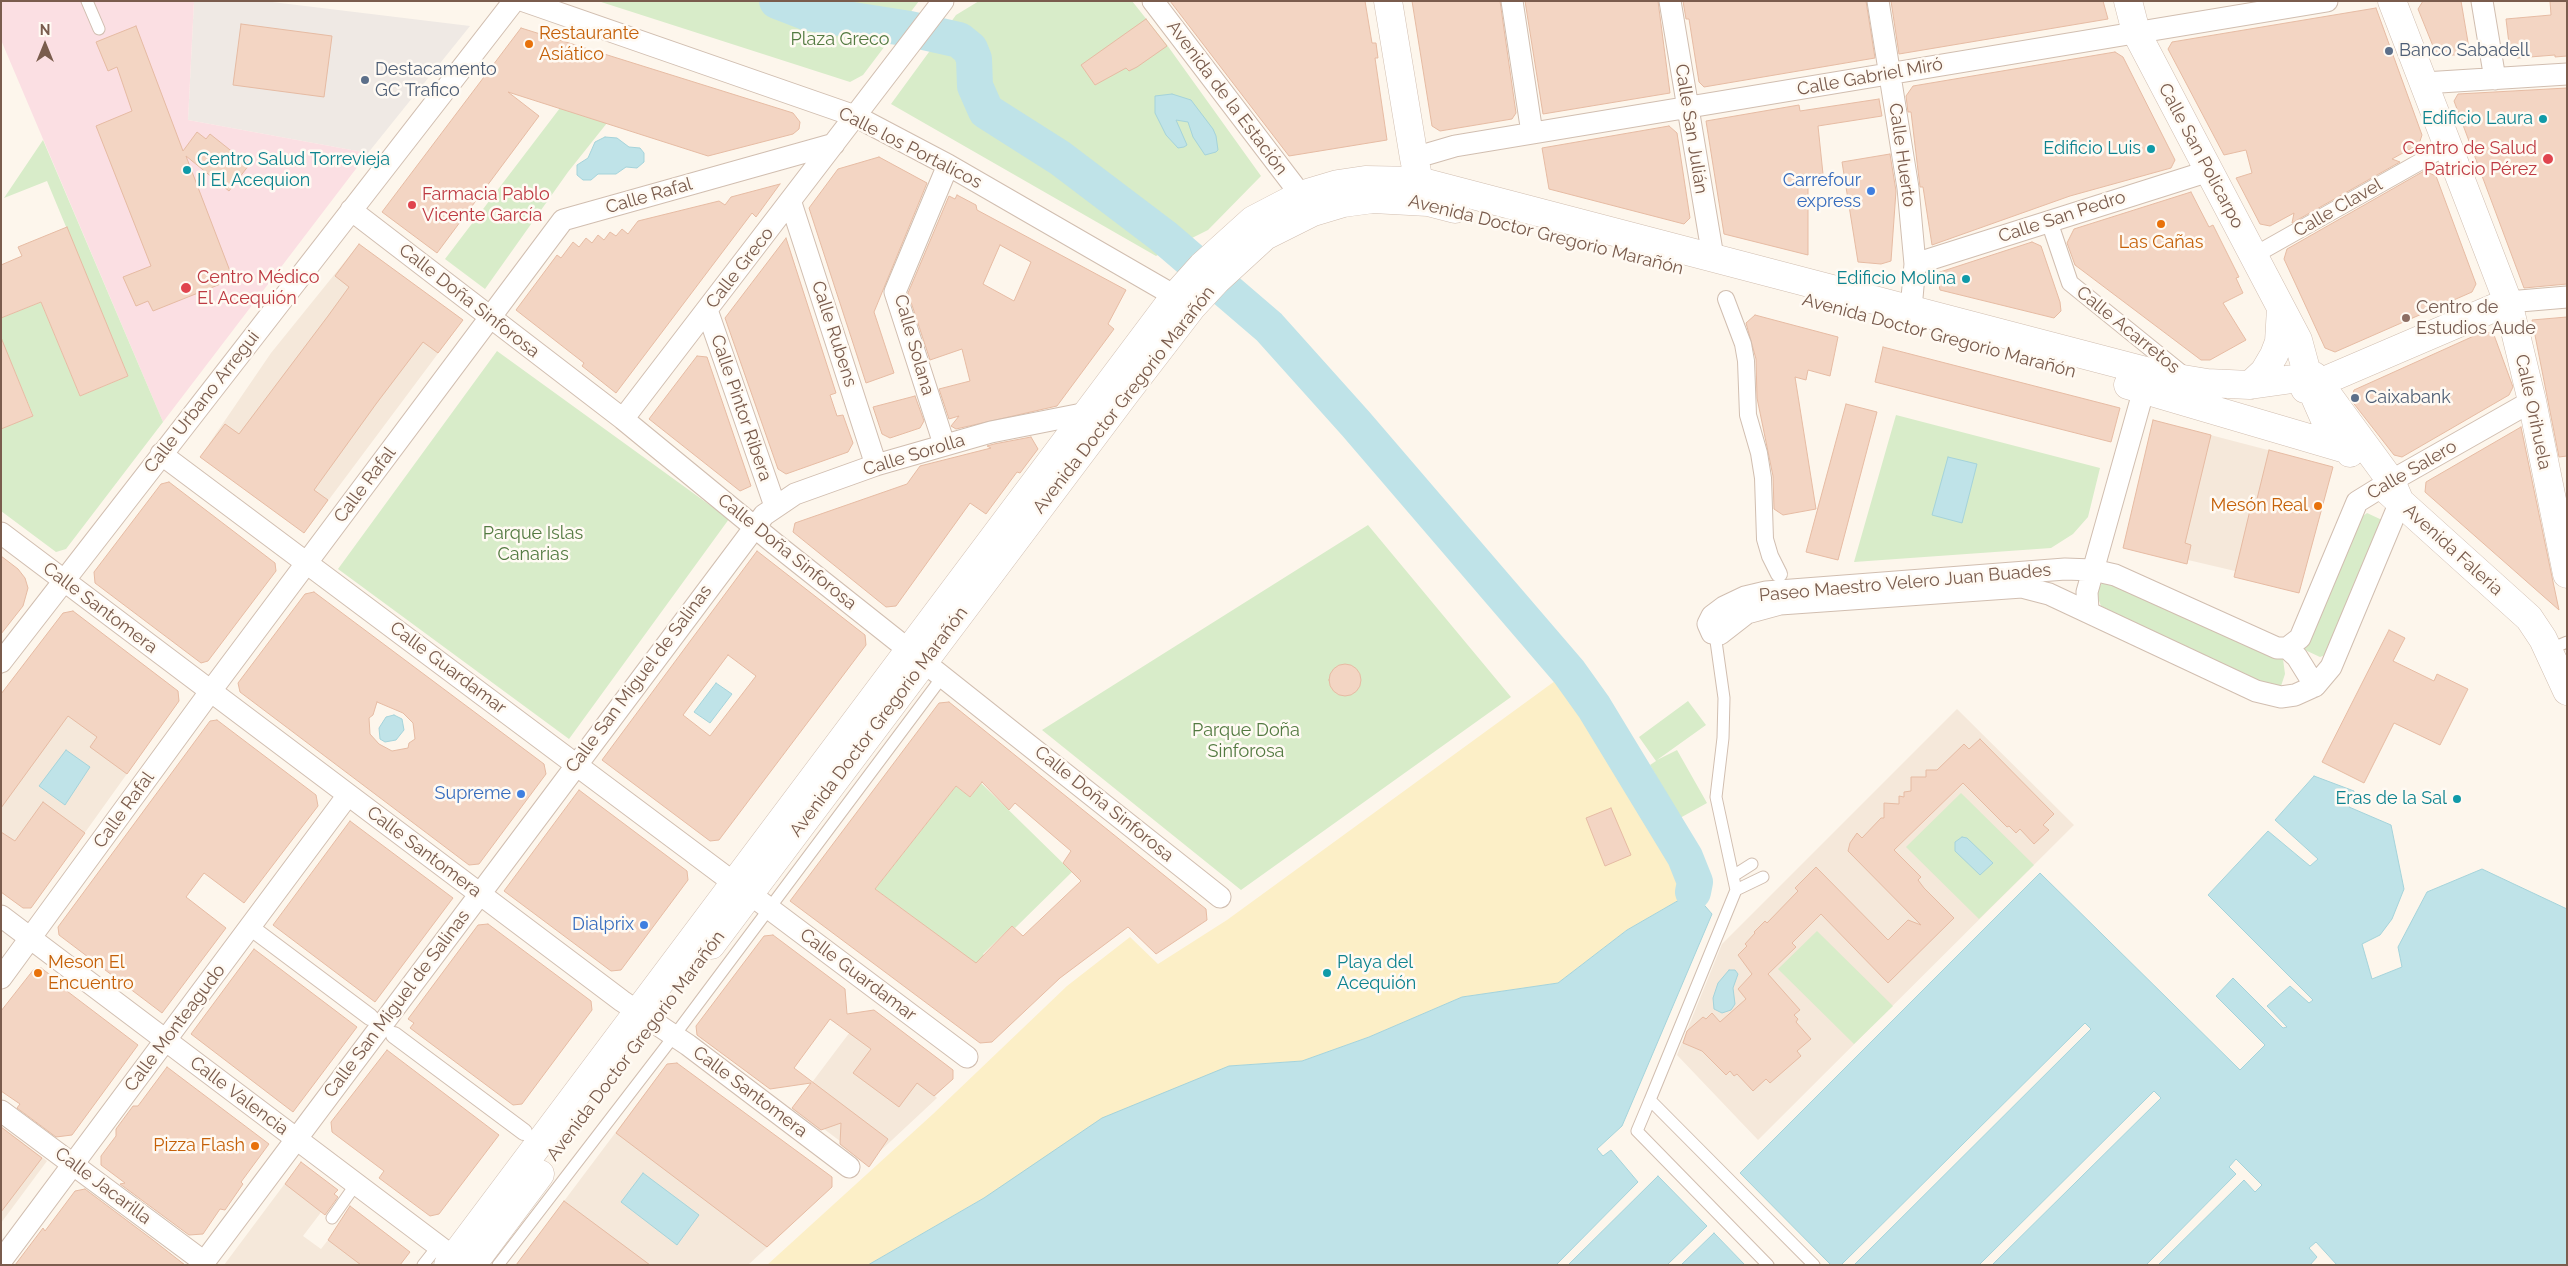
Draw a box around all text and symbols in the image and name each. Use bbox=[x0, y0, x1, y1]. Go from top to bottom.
street label: Avenida de la Estación bbox=[1162, 17, 1292, 179]
north arrow bbox=[20, 20, 70, 70]
text: N bbox=[40, 22, 50, 38]
place label: Restaurante Asiático bbox=[539, 23, 639, 66]
park label: Plaza Greco bbox=[790, 29, 890, 51]
marker: Restaurante Asiático bbox=[523, 38, 535, 50]
place label: Banco Sabadell bbox=[2399, 40, 2530, 62]
marker: Banco Sabadell bbox=[2383, 45, 2395, 57]
street label: Calle Gabriel Miró bbox=[1795, 54, 1945, 100]
place label: Destacamento GC Trafico bbox=[375, 59, 497, 102]
street label: Calle San Julián bbox=[1670, 62, 1712, 196]
marker: Destacamento GC Trafico bbox=[359, 74, 371, 86]
street label: Calle San Policarpo bbox=[2154, 80, 2248, 232]
street label: Calle Huerto bbox=[1884, 102, 1920, 208]
street label: Calle los Portalicos bbox=[835, 103, 985, 193]
place label: Edificio Laura bbox=[2422, 108, 2533, 130]
marker: Edificio Laura bbox=[2537, 113, 2549, 125]
place label: Edificio Luis bbox=[2043, 138, 2141, 160]
place label: Centro de Salud Patricio Pérez bbox=[2402, 138, 2537, 180]
marker: Edificio Luis bbox=[2145, 143, 2157, 155]
place label: Centro Salud Torrevieja II El Acequion bbox=[197, 149, 390, 192]
marker: Centro de Salud Patricio Pérez bbox=[2541, 152, 2555, 166]
marker: Centro Salud Torrevieja II El Acequion bbox=[181, 164, 193, 176]
place label: Carrefour express bbox=[1783, 170, 1861, 212]
street label: Calle Rafal bbox=[603, 173, 695, 219]
street label: Calle Clavel bbox=[2290, 174, 2386, 242]
place label: Farmacia Pablo Vicente García bbox=[422, 184, 550, 226]
marker: Carrefour express bbox=[1865, 185, 1877, 197]
street label: Calle San Pedro bbox=[1996, 186, 2128, 248]
street label: Avenida Doctor Gregorio Marañón bbox=[1406, 190, 1686, 280]
marker: Farmacia Pablo Vicente García bbox=[406, 199, 418, 211]
marker: Las Cañas bbox=[2155, 218, 2167, 230]
street label: Calle Greco bbox=[702, 223, 778, 313]
place label: Las Cañas bbox=[2119, 232, 2203, 254]
street label: Calle Doña Sinforosa bbox=[394, 239, 544, 363]
place label: Centro Médico El Acequión bbox=[197, 267, 319, 310]
place label: Edificio Molina bbox=[1837, 268, 1956, 290]
marker: Edificio Molina bbox=[1960, 273, 1972, 285]
street label: Calle Rubens bbox=[807, 278, 861, 390]
marker: Centro Médico El Acequión bbox=[179, 281, 193, 295]
street label: Avenida Doctor Gregorio Marañón bbox=[1029, 282, 1219, 518]
street label: Calle Acarretos bbox=[2072, 282, 2184, 378]
street label: Avenida Doctor Gregorio Marañón bbox=[1800, 289, 2078, 383]
street label: Calle Solana bbox=[889, 292, 939, 398]
place label: Centro de Estudios Aude bbox=[2416, 297, 2536, 340]
marker: Centro de Estudios Aude bbox=[2400, 312, 2412, 324]
street label: Calle Urbano Arregui bbox=[140, 327, 264, 477]
street label: Calle Pintor Ribera bbox=[706, 332, 776, 484]
street label: Calle Orihuela bbox=[2510, 352, 2556, 472]
place label: Caixabank bbox=[2365, 387, 2451, 409]
marker: Caixabank bbox=[2349, 392, 2361, 404]
street label: Calle Sorolla bbox=[861, 429, 967, 481]
street label: Calle Salero bbox=[2363, 436, 2461, 504]
street label: Calle Rafal bbox=[330, 443, 400, 527]
street label: Calle Doña Sinforosa bbox=[713, 489, 861, 615]
place label: Mesón Real bbox=[2211, 495, 2308, 517]
marker: Mesón Real bbox=[2312, 500, 2324, 512]
street label: Avenida Faleria bbox=[2399, 500, 2507, 600]
park label: Parque Islas Canarias bbox=[483, 523, 583, 566]
street label: Calle Santomera bbox=[38, 558, 162, 658]
street label: Paseo Maestro Velero Juan Buades bbox=[1758, 559, 2052, 607]
street label: Calle San Miguel de Salinas bbox=[561, 581, 717, 777]
street label: Avenida Doctor Gregorio Marañón bbox=[785, 603, 973, 841]
street label: Calle Guardamar bbox=[386, 617, 510, 719]
park label: Parque Doña Sinforosa bbox=[1192, 720, 1300, 762]
street label: Calle Doña Sinforosa bbox=[1030, 741, 1178, 867]
street label: Calle Rafal bbox=[89, 768, 159, 852]
place label: Supreme bbox=[435, 783, 511, 805]
marker: Supreme bbox=[515, 788, 527, 800]
place label: Eras de la Sal bbox=[2335, 788, 2447, 810]
marker: Eras de la Sal bbox=[2451, 793, 2463, 805]
street label: Calle Santomera bbox=[362, 802, 486, 902]
street label: Calle San Miguel de Salinas bbox=[319, 906, 475, 1102]
place label: Dialprix bbox=[572, 914, 634, 936]
marker: Dialprix bbox=[638, 919, 650, 931]
street label: Calle Guardamar bbox=[796, 924, 920, 1026]
street label: Avenida Doctor Gregorio Marañón bbox=[542, 927, 730, 1165]
place label: Meson El Encuentro bbox=[48, 952, 134, 994]
place label: Playa del Acequión bbox=[1337, 952, 1416, 994]
street label: Calle Monteagudo bbox=[120, 960, 230, 1096]
marker: Meson El Encuentro bbox=[32, 967, 44, 979]
marker: Playa del Acequión bbox=[1321, 967, 1333, 979]
street label: Calle Santomera bbox=[688, 1042, 812, 1142]
street label: Calle Valencia bbox=[185, 1052, 293, 1140]
place label: Pizza Flash bbox=[153, 1135, 245, 1157]
marker: Pizza Flash bbox=[249, 1140, 261, 1152]
street label: Calle Jacarilla bbox=[51, 1143, 155, 1229]

